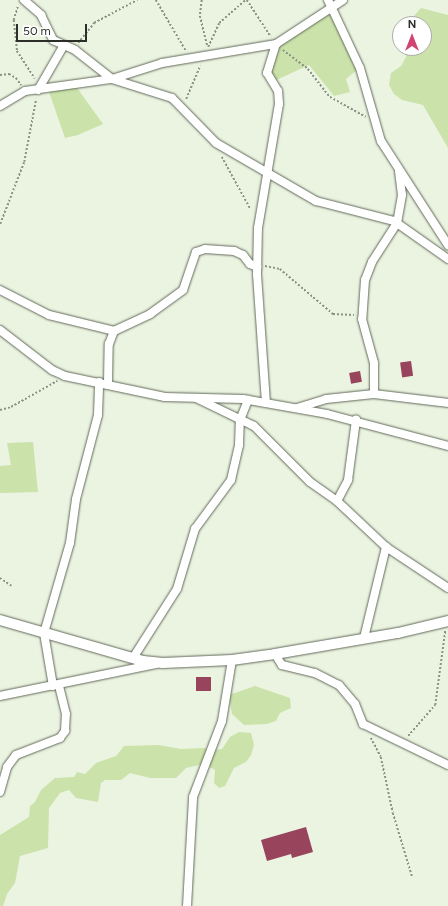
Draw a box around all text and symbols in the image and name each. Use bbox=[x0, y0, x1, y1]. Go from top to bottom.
scale bar bbox=[18, 16, 89, 42]
north arrow bbox=[392, 16, 432, 56]
text: N bbox=[408, 18, 416, 31]
text: 50 m bbox=[23, 24, 51, 38]

